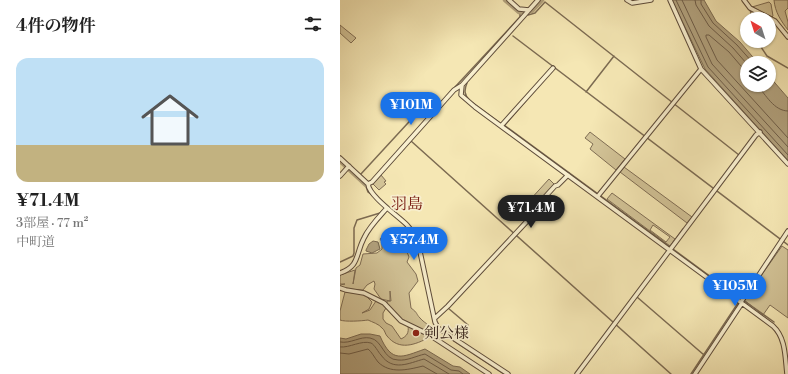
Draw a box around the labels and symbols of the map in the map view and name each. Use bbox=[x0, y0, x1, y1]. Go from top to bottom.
north arrow bbox=[740, 12, 776, 48]
pin: ¥101M bbox=[383, 92, 439, 126]
district label: 羽島 bbox=[391, 194, 423, 214]
pin: ¥71.4M bbox=[498, 195, 564, 229]
pin: ¥57.4M bbox=[381, 227, 447, 261]
pin: ¥105M bbox=[707, 273, 763, 307]
place label: 剣公様 bbox=[424, 324, 469, 343]
marker: 剣公様 bbox=[411, 328, 421, 338]

